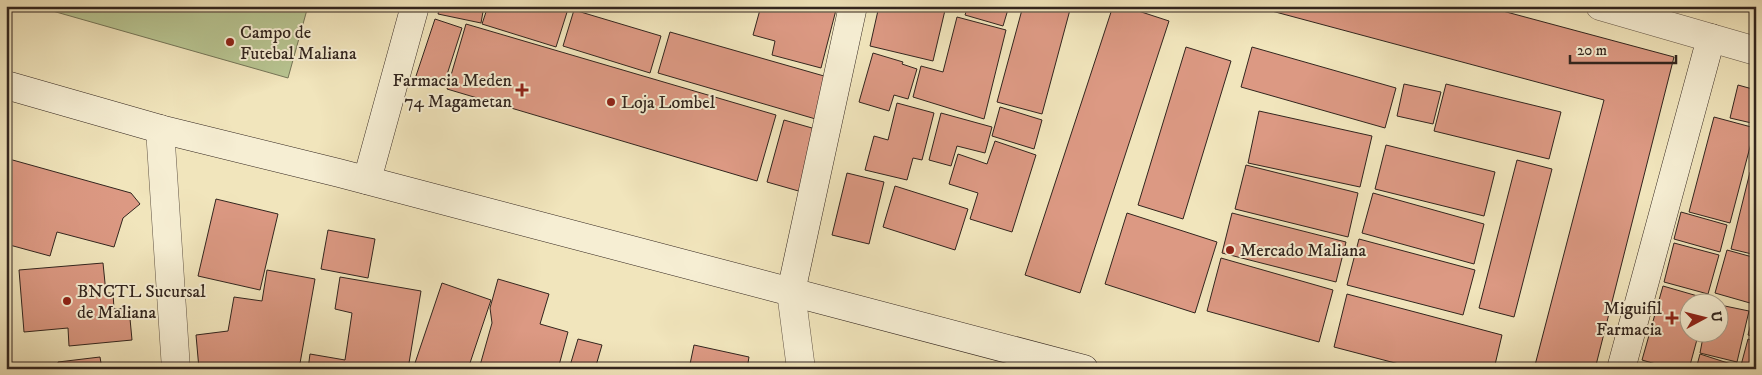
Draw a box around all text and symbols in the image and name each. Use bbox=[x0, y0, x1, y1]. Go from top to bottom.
place label: Campo de Futebal Maliana bbox=[240, 22, 357, 65]
scale bar bbox=[1570, 32, 1676, 64]
marker: Campo de Futebal Maliana bbox=[224, 36, 236, 48]
text: 20 m bbox=[1577, 41, 1607, 60]
place label: Farmacia Meden 74 Magametan bbox=[393, 70, 513, 113]
marker: Farmacia Meden 74 Magametan bbox=[516, 84, 528, 96]
place label: Loja Lombel bbox=[621, 92, 716, 114]
marker: Loja Lombel bbox=[605, 96, 617, 108]
place label: Mercado Maliana bbox=[1240, 240, 1366, 262]
marker: Mercado Maliana bbox=[1224, 244, 1236, 256]
place label: BNCTL Sucursal de Maliana bbox=[77, 281, 206, 324]
north arrow bbox=[1680, 292, 1730, 342]
marker: BNCTL Sucursal de Maliana bbox=[61, 295, 73, 307]
place label: Miguifil Farmacia bbox=[1596, 298, 1663, 341]
text: U bbox=[1706, 310, 1726, 323]
marker: Miguifil Farmacia bbox=[1666, 312, 1678, 324]

